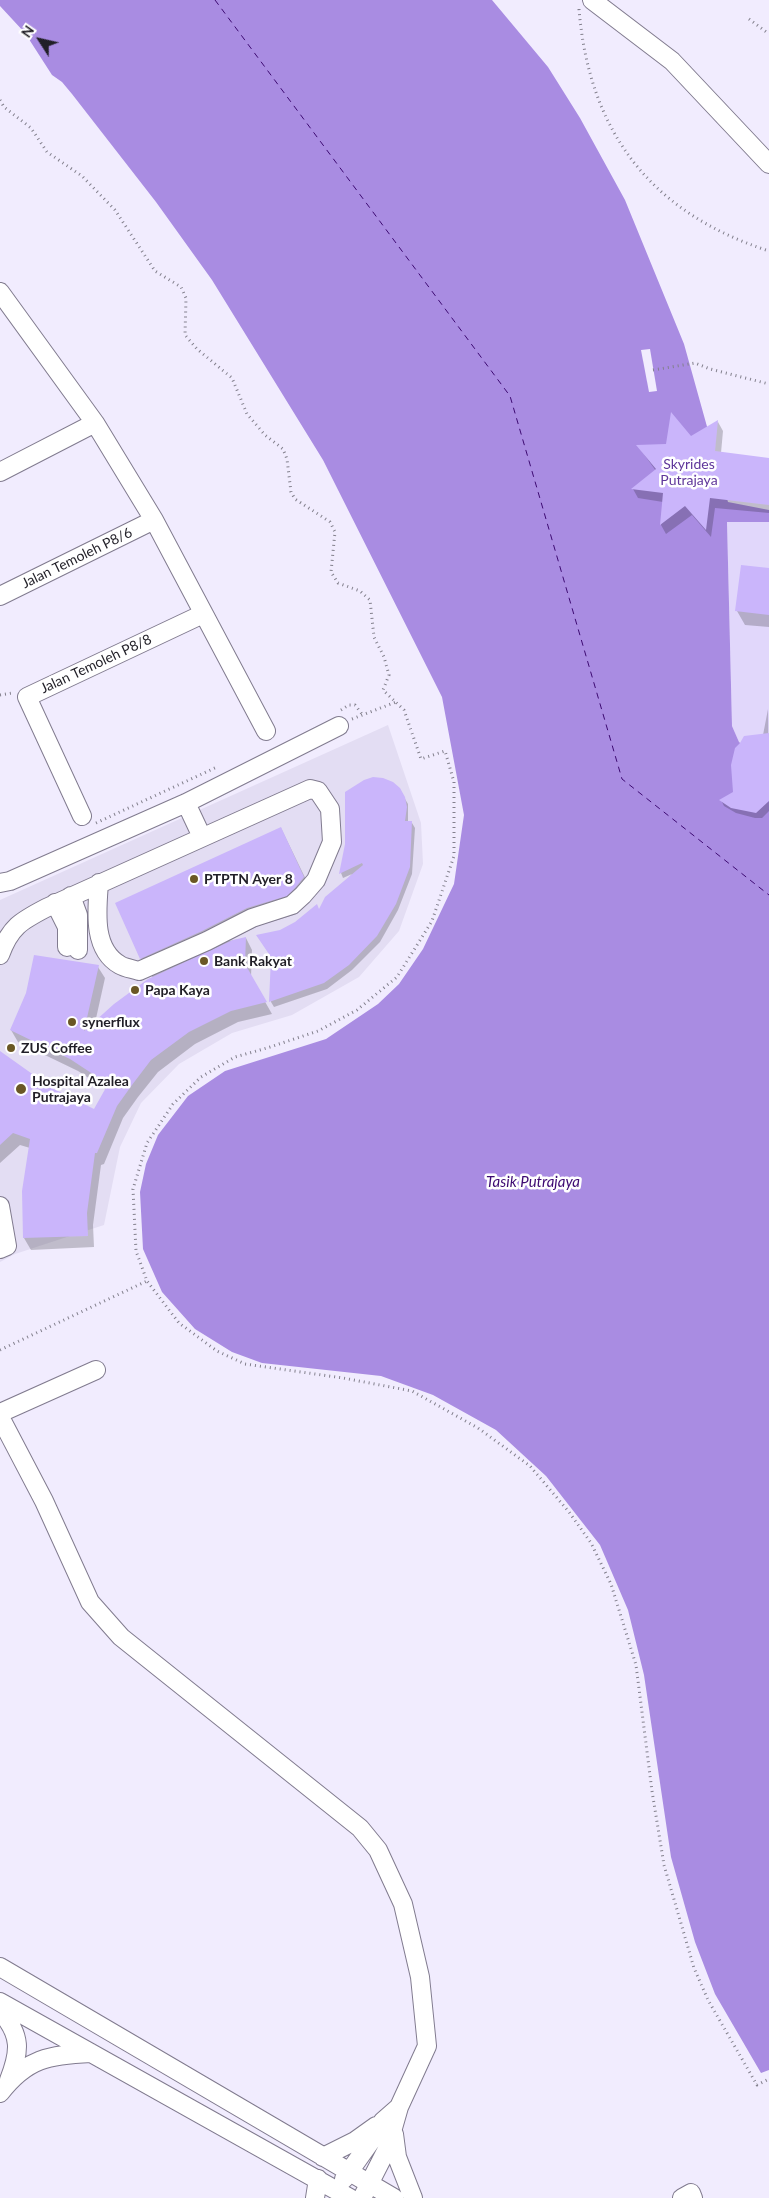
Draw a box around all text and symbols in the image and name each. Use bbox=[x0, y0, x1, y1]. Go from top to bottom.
north arrow bbox=[15, 15, 65, 65]
text: N bbox=[17, 22, 37, 40]
park label: Skyrides Putrajaya bbox=[660, 456, 718, 488]
street label: Jalan Temoleh P8/6 bbox=[19, 524, 135, 592]
street label: Jalan Temoleh P8/8 bbox=[38, 631, 154, 697]
place label: PTPTN Ayer 8 bbox=[204, 871, 293, 887]
marker: PTPTN Ayer 8 bbox=[188, 873, 200, 885]
place label: Bank Rakyat bbox=[214, 953, 292, 969]
marker: Bank Rakyat bbox=[198, 955, 210, 967]
place label: Papa Kaya bbox=[145, 982, 210, 998]
marker: Papa Kaya bbox=[129, 984, 141, 996]
place label: synerflux bbox=[82, 1014, 140, 1030]
marker: synerflux bbox=[66, 1016, 78, 1028]
place label: ZUS Coffee bbox=[21, 1040, 92, 1056]
marker: ZUS Coffee bbox=[5, 1042, 17, 1054]
place label: Hospital Azalea Putrajaya bbox=[32, 1073, 129, 1106]
marker: Hospital Azalea Putrajaya bbox=[14, 1082, 28, 1096]
water label: Tasik Putrajaya bbox=[486, 1173, 580, 1191]

